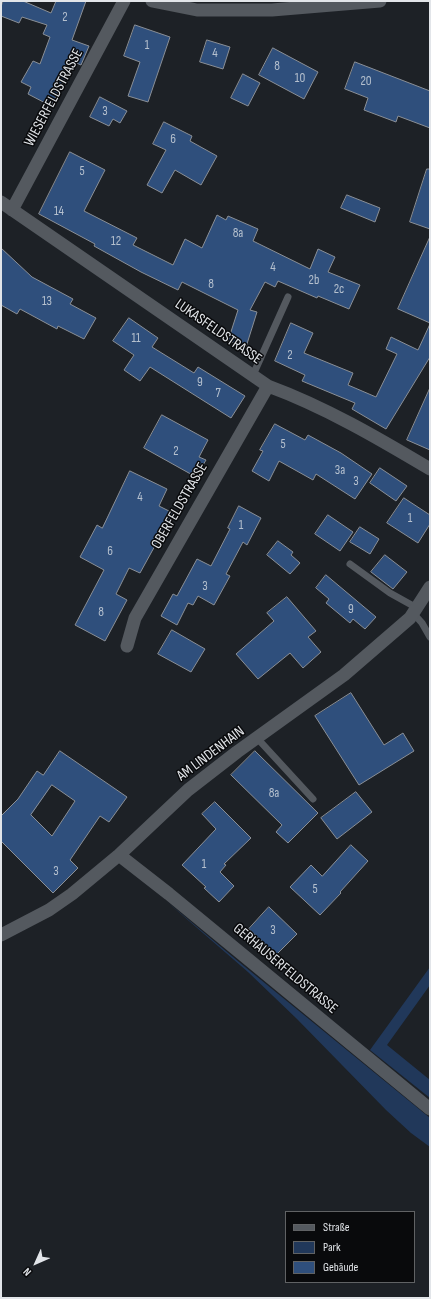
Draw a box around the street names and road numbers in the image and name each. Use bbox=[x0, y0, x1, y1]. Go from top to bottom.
street label: WIESERFELDSTRASSE bbox=[21, 46, 87, 150]
street label: LUKASFELDSTRASSE bbox=[171, 295, 265, 369]
street label: OBERFELDSTRASSE bbox=[148, 460, 212, 552]
street label: AM LINDENHAIN bbox=[174, 723, 248, 785]
street label: GERHAUSERFELDSTRASSE bbox=[229, 920, 341, 1018]

